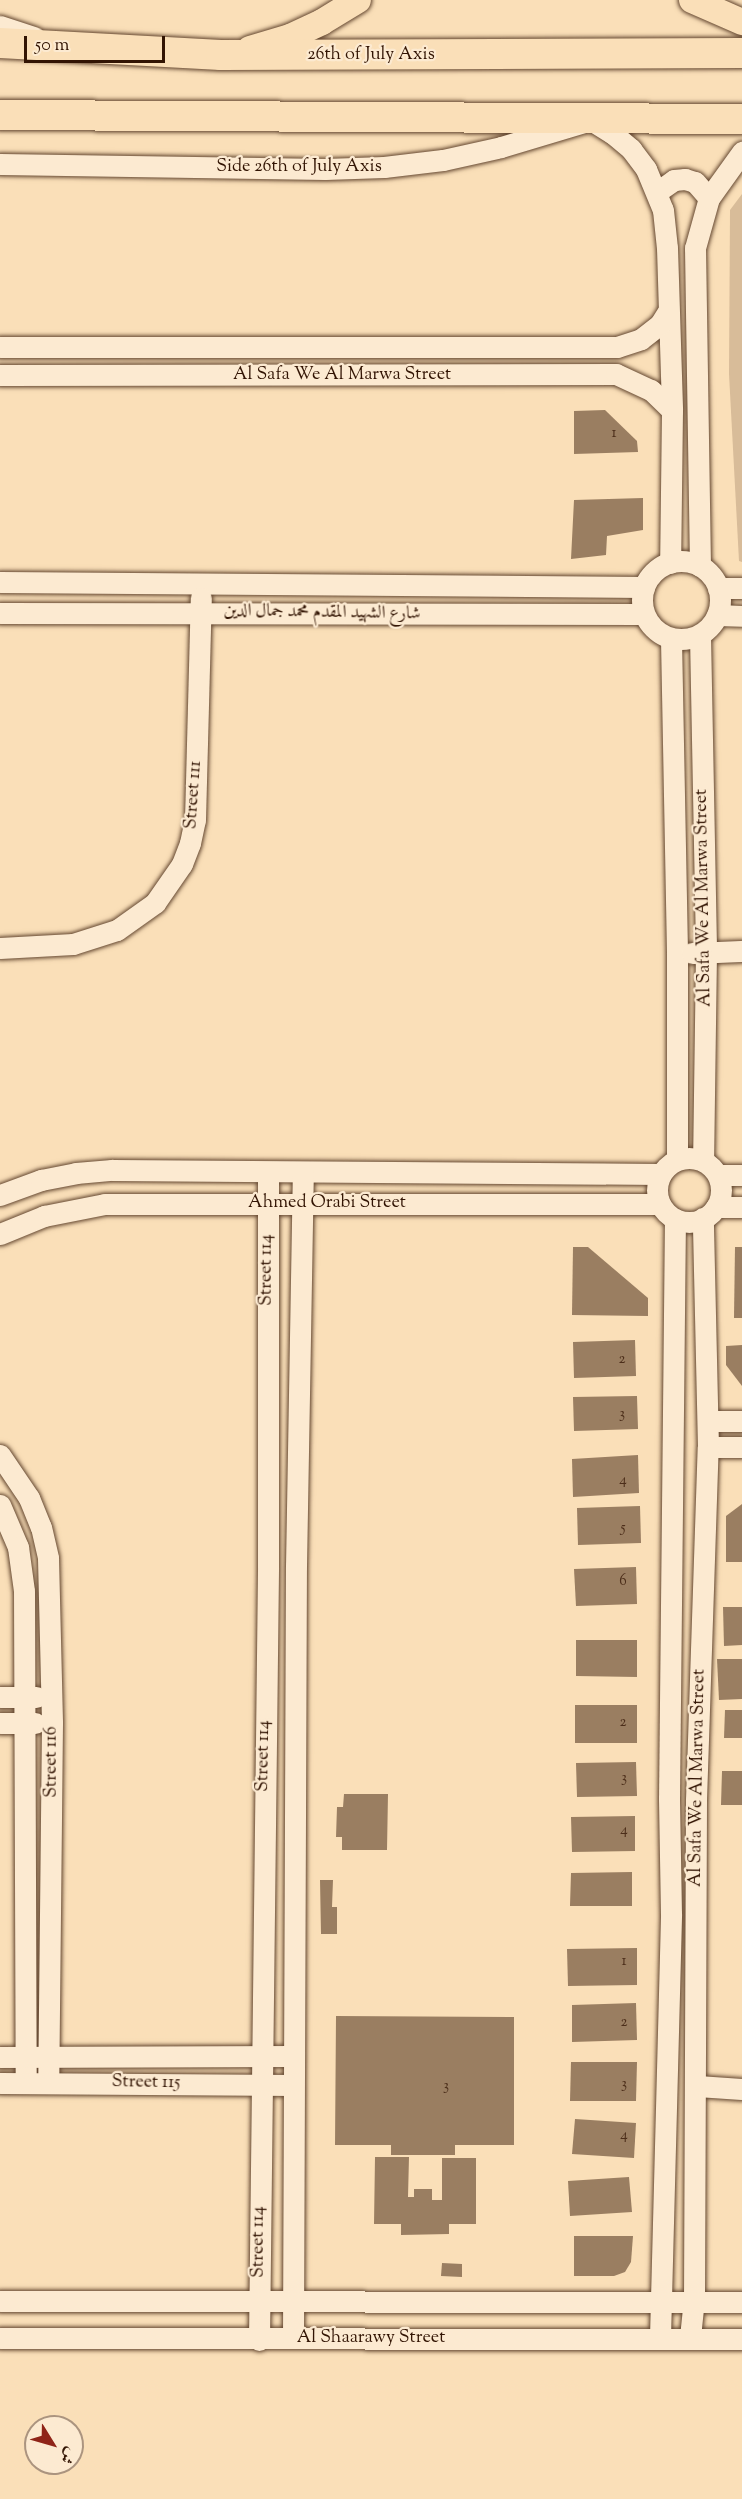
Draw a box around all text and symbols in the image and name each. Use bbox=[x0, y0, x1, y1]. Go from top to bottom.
scale bar bbox=[27, 24, 168, 62]
text: 50 m bbox=[35, 33, 69, 59]
street label: 26th of July Axis bbox=[307, 44, 435, 66]
street label: Side 26th of July Axis bbox=[216, 156, 382, 178]
street label: Al Safa We Al Marwa Street bbox=[233, 364, 451, 386]
house number: 1 bbox=[611, 425, 617, 443]
street label: شارع الشهيد المقدم محمد جمال الدين bbox=[223, 600, 421, 626]
street label: Street 111 bbox=[181, 760, 207, 830]
street label: Al Safa We Al Marwa Street bbox=[691, 789, 717, 1007]
street label: Ahmed Orabi Street bbox=[248, 1192, 406, 1214]
street label: Street 114 bbox=[256, 1234, 278, 1306]
house number: 2 bbox=[618, 1351, 626, 1369]
house number: 3 bbox=[619, 1406, 625, 1424]
house number: 4 bbox=[619, 1472, 627, 1490]
house number: 5 bbox=[620, 1520, 626, 1538]
house number: 6 bbox=[619, 1573, 627, 1591]
street label: Al Safa We Al Marwa Street bbox=[685, 1669, 711, 1887]
house number: 2 bbox=[619, 1714, 627, 1732]
street label: Street 114 bbox=[253, 1720, 275, 1792]
street label: Street 116 bbox=[41, 1726, 63, 1798]
house number: 3 bbox=[621, 1770, 627, 1788]
house number: 4 bbox=[620, 1822, 628, 1840]
house number: 1 bbox=[621, 1953, 627, 1971]
house number: 2 bbox=[620, 2014, 628, 2032]
street label: Street 115 bbox=[111, 2072, 181, 2094]
house number: 3 bbox=[621, 2076, 627, 2094]
house number: 3 bbox=[443, 2078, 449, 2096]
house number: 4 bbox=[620, 2127, 628, 2145]
street label: Street 114 bbox=[248, 2206, 270, 2278]
street label: Al Shaarawy Street bbox=[297, 2327, 445, 2349]
north arrow bbox=[24, 2415, 84, 2475]
text: ش bbox=[53, 2442, 81, 2468]

